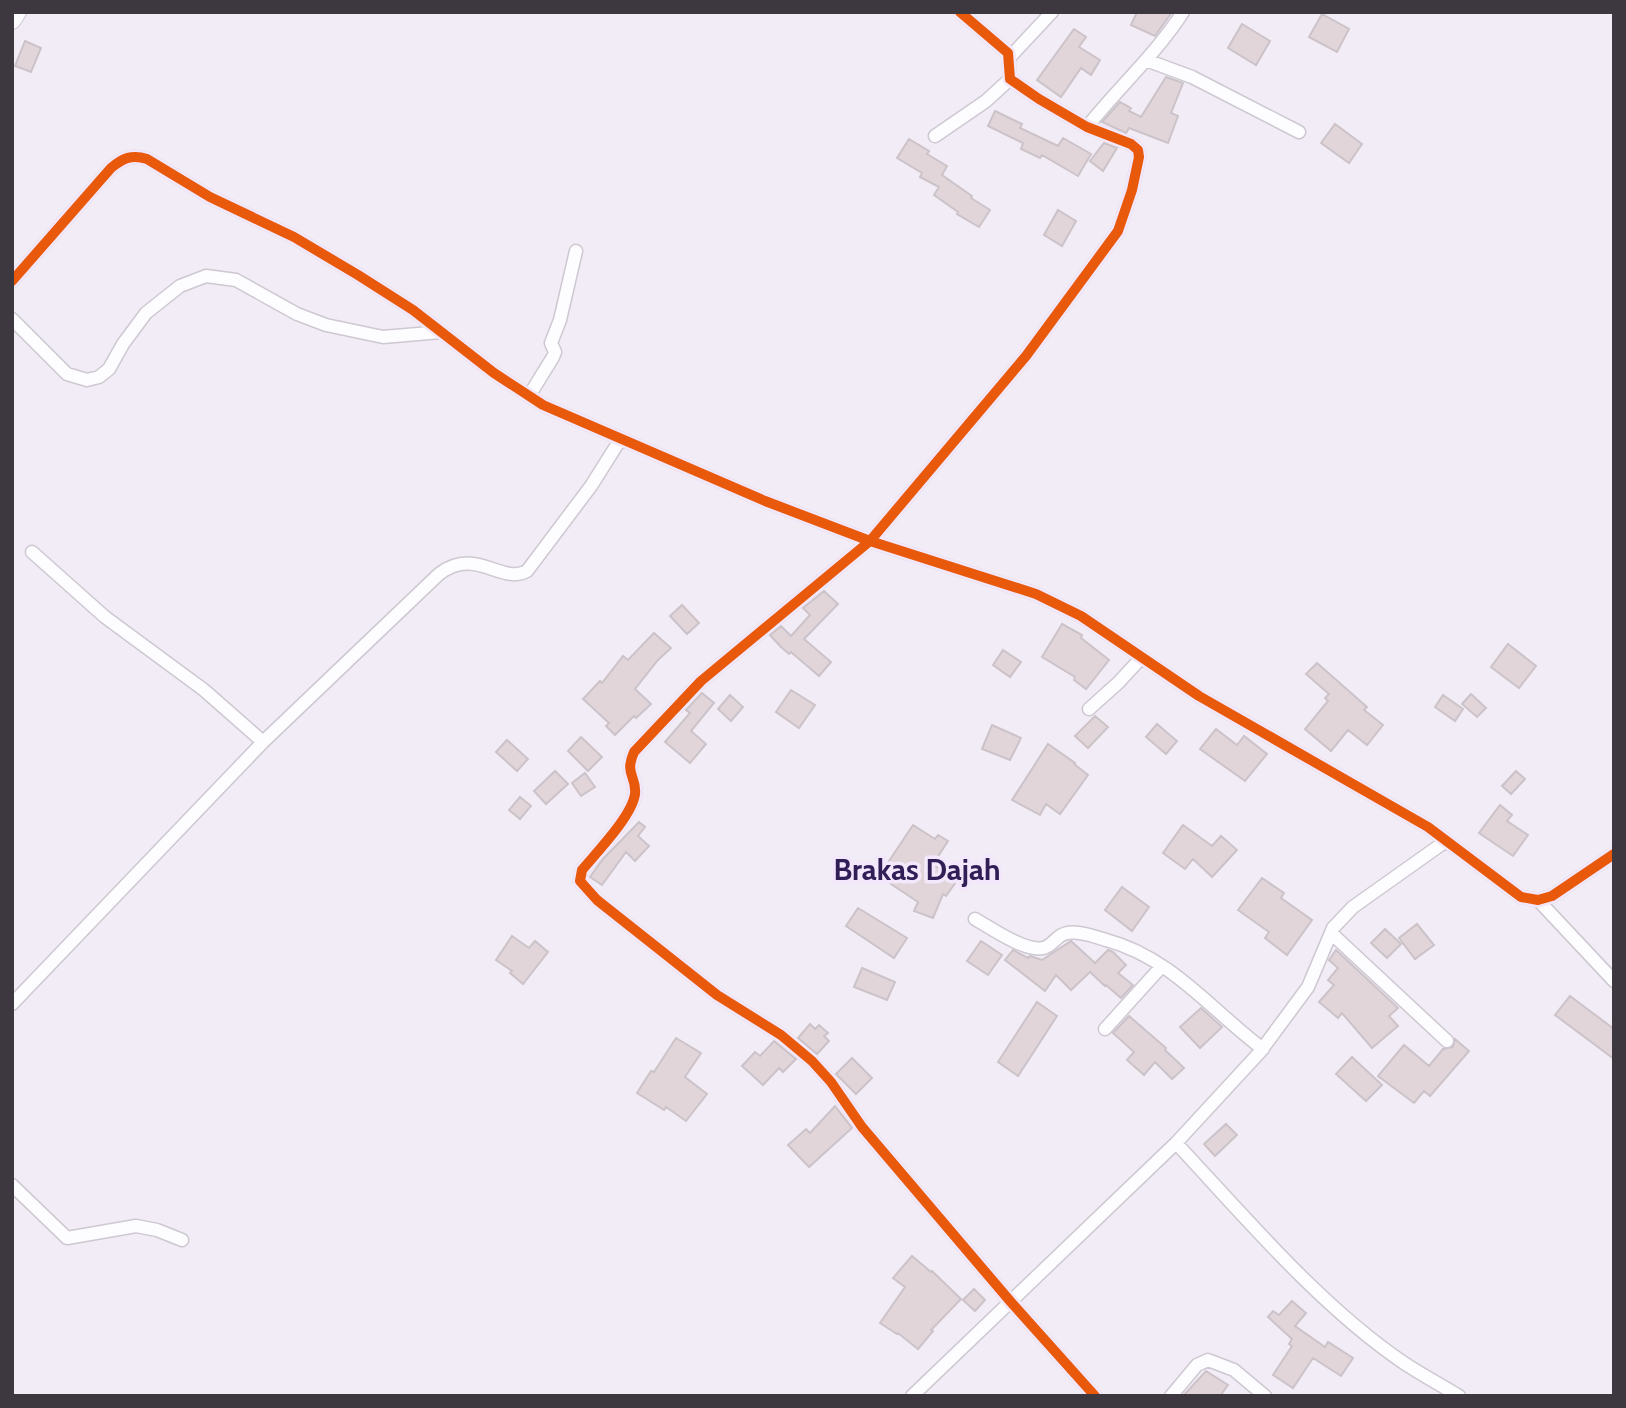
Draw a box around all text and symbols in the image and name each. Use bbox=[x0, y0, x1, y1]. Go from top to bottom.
district label: Brakas Dajah bbox=[834, 851, 1000, 888]

